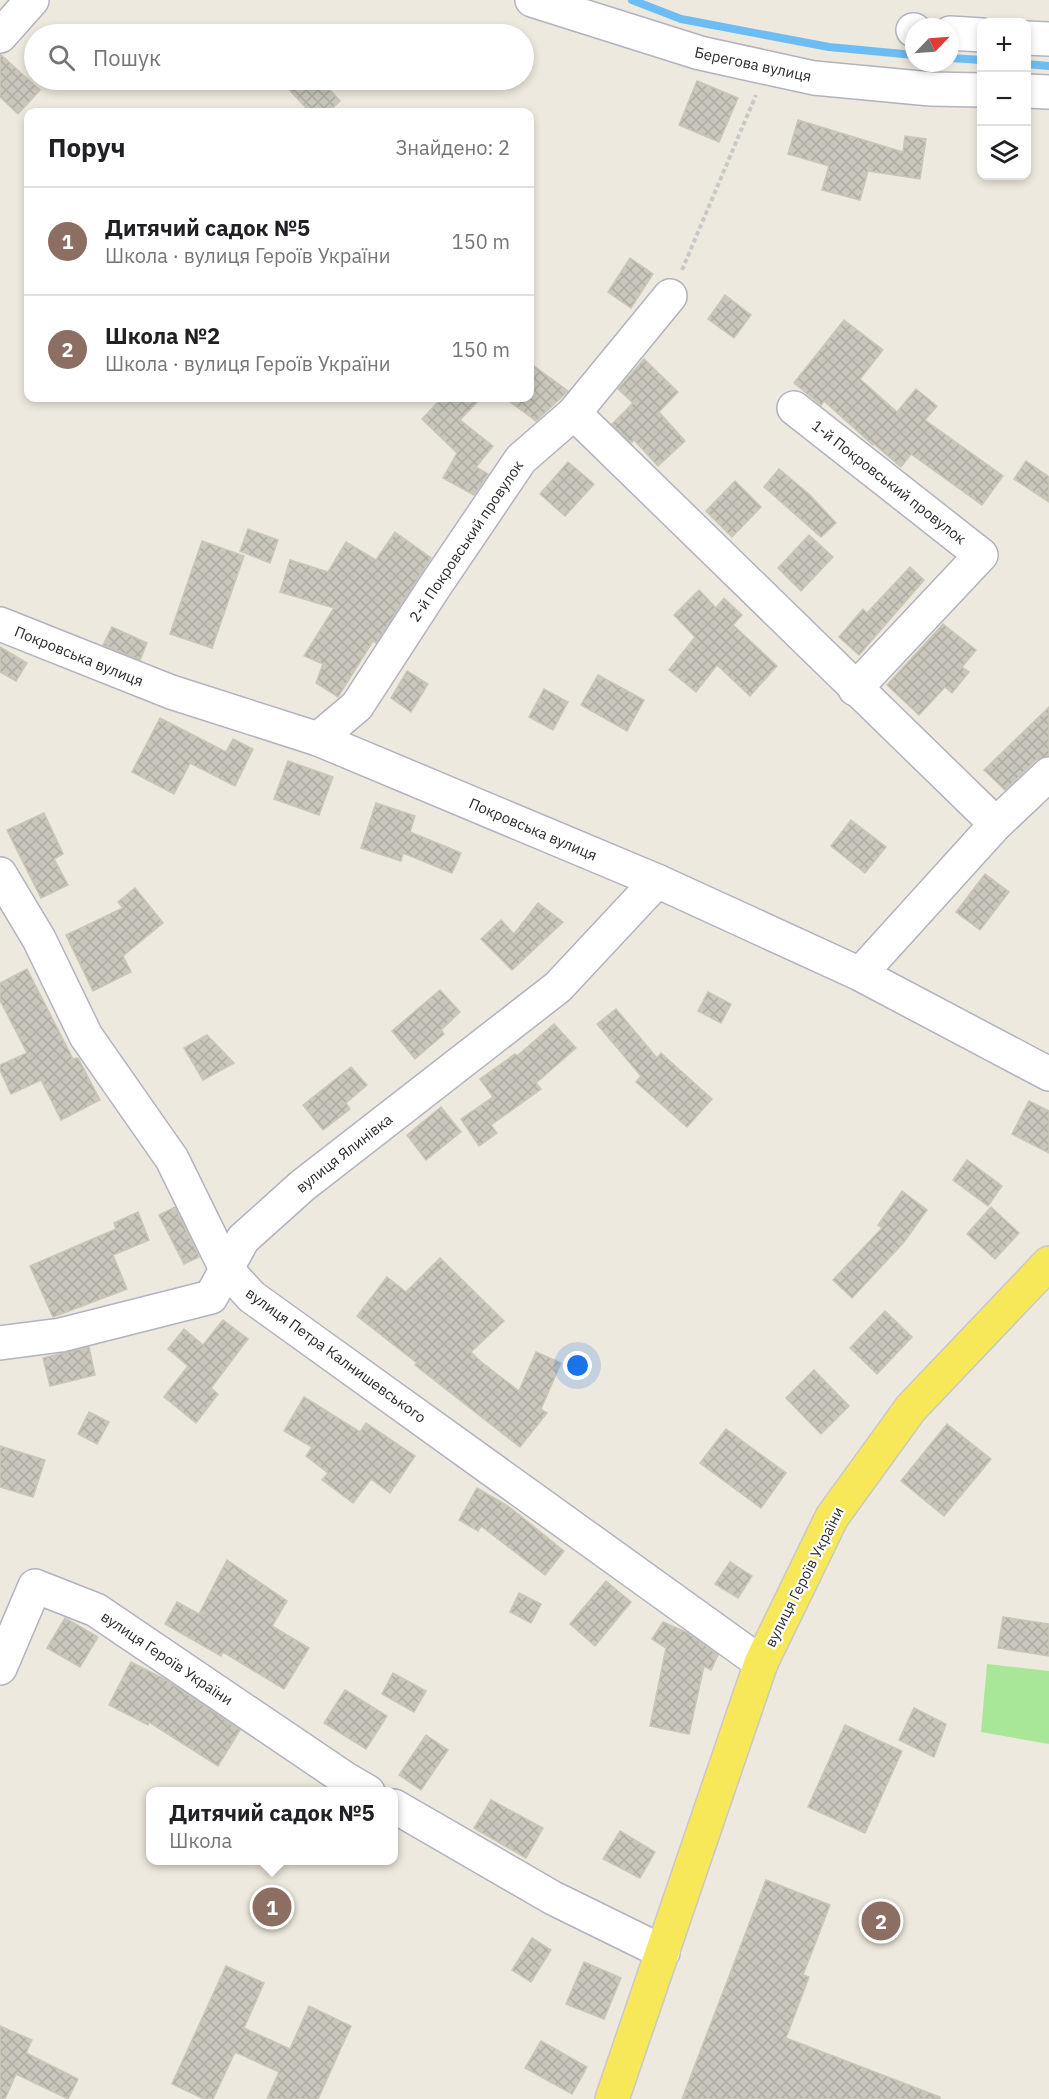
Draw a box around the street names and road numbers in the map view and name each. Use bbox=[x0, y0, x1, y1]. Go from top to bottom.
street label: Берегова вулиця bbox=[693, 42, 813, 86]
street label: 1-й Покровський провулок bbox=[808, 416, 970, 548]
street label: 2-й Покровський провулок bbox=[405, 457, 527, 625]
street label: Покровська вулиця bbox=[12, 621, 146, 691]
street label: Покровська вулиця bbox=[466, 793, 600, 865]
street label: вулиця Ялинівка bbox=[292, 1109, 396, 1197]
street label: вулиця Петра Калнишевського bbox=[242, 1283, 430, 1427]
street label: вулиця Героїв України bbox=[760, 1504, 848, 1650]
street label: вулиця Героїв України bbox=[97, 1607, 237, 1709]

